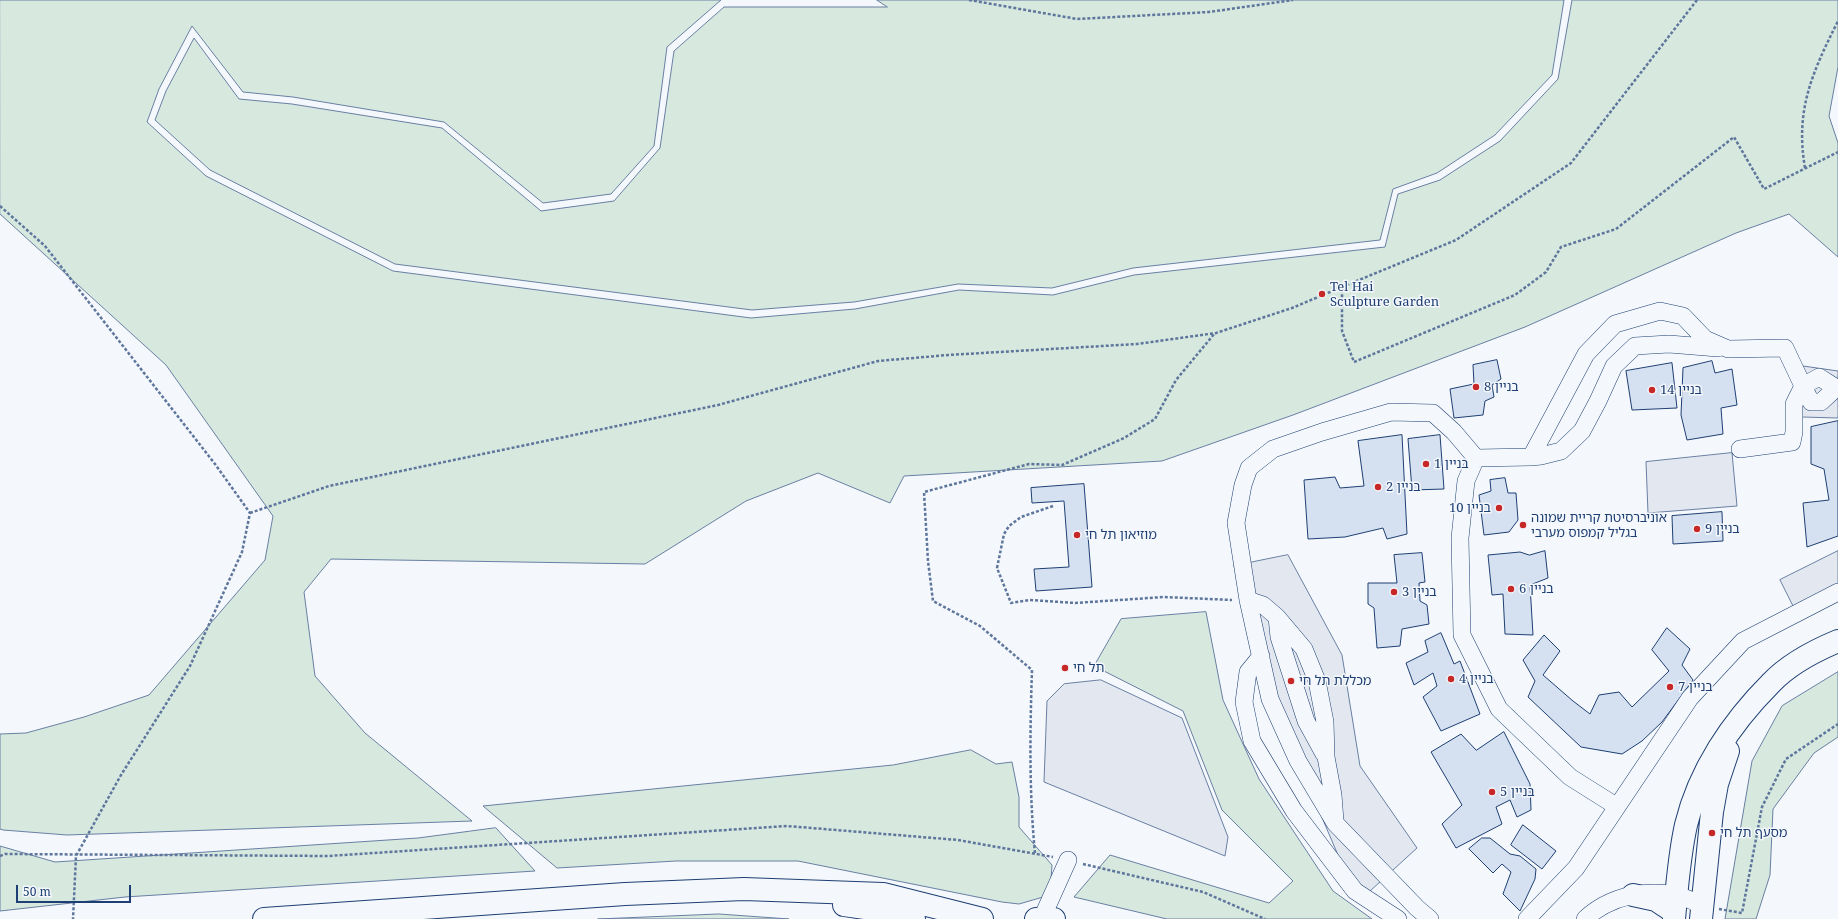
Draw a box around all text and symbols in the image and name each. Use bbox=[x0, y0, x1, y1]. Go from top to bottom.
place label: Tel Hai Sculpture Garden bbox=[1330, 279, 1439, 310]
marker: Tel Hai Sculpture Garden bbox=[1317, 289, 1327, 299]
place label: בניין 8 bbox=[1484, 379, 1519, 395]
marker: בניין 8 bbox=[1471, 382, 1481, 392]
place label: בניין 14 bbox=[1660, 382, 1702, 398]
marker: בניין 14 bbox=[1647, 385, 1657, 395]
place label: בניין 1 bbox=[1434, 456, 1469, 472]
marker: בניין 1 bbox=[1421, 459, 1431, 469]
place label: בניין 2 bbox=[1386, 479, 1421, 495]
marker: בניין 2 bbox=[1373, 482, 1383, 492]
place label: בניין 10 bbox=[1449, 500, 1491, 516]
marker: בניין 10 bbox=[1494, 503, 1504, 513]
place label: אוניברסיטת קריית שמונה בגליל קמפוס מערבי bbox=[1531, 510, 1667, 541]
marker: אוניברסיטת קריית שמונה בגליל קמפוס מערבי bbox=[1518, 520, 1528, 530]
place label: בניין 9 bbox=[1705, 521, 1740, 537]
marker: בניין 9 bbox=[1692, 524, 1702, 534]
place label: מוזיאון תל חי bbox=[1085, 527, 1157, 543]
marker: מוזיאון תל חי bbox=[1072, 530, 1082, 540]
place label: בניין 6 bbox=[1519, 581, 1554, 597]
place label: בניין 3 bbox=[1402, 584, 1437, 600]
marker: בניין 6 bbox=[1506, 584, 1516, 594]
marker: בניין 3 bbox=[1389, 587, 1399, 597]
place label: תל חי bbox=[1073, 660, 1104, 676]
marker: תל חי bbox=[1060, 663, 1070, 673]
place label: בניין 4 bbox=[1459, 671, 1494, 687]
place label: מכללת תל חי bbox=[1299, 673, 1371, 689]
marker: בניין 4 bbox=[1446, 674, 1456, 684]
marker: מכללת תל חי bbox=[1286, 676, 1296, 686]
place label: בניין 7 bbox=[1678, 679, 1713, 695]
marker: בניין 7 bbox=[1665, 682, 1675, 692]
place label: בניין 5 bbox=[1500, 784, 1535, 800]
marker: בניין 5 bbox=[1487, 787, 1497, 797]
place label: מסעף תל חי bbox=[1720, 825, 1787, 841]
marker: מסעף תל חי bbox=[1707, 828, 1717, 838]
scale bar bbox=[18, 877, 133, 903]
text: 50 m bbox=[23, 883, 51, 900]

